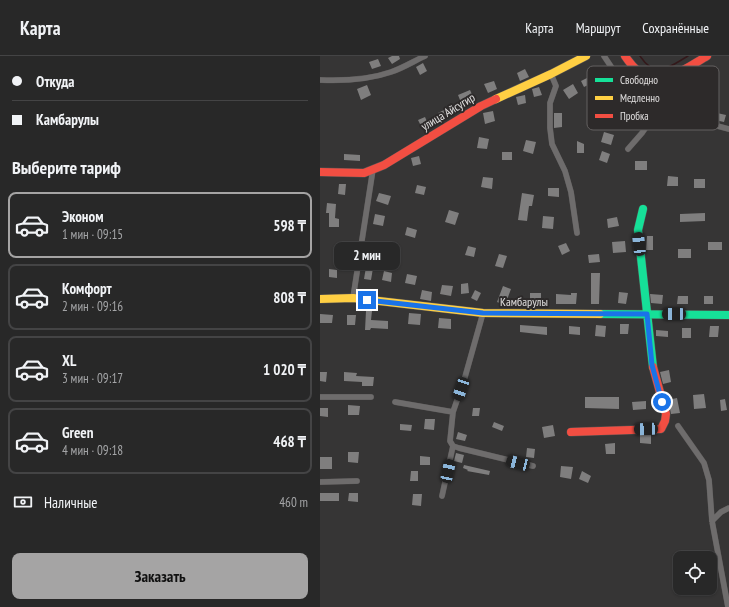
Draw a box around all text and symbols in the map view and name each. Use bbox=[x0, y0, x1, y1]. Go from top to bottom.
text: Карта bbox=[20, 16, 61, 40]
text: Карта bbox=[525, 19, 554, 37]
text: Маршрут bbox=[576, 19, 620, 37]
text: Сохранённые bbox=[642, 19, 709, 37]
legend bbox=[587, 66, 719, 130]
text: Откуда bbox=[36, 72, 75, 91]
text: Свободно bbox=[620, 73, 658, 87]
street label: улица Айсугир bbox=[418, 90, 478, 134]
text: Медленно bbox=[620, 91, 660, 105]
text: Пробка bbox=[620, 109, 649, 123]
text: Камбарулы bbox=[36, 110, 99, 129]
text: Выберите тариф bbox=[12, 156, 121, 179]
icon: car bbox=[14, 207, 50, 243]
text: Эконом bbox=[62, 207, 103, 226]
text: 598 ₸ bbox=[273, 216, 306, 235]
text: 1 мин · 09:15 bbox=[62, 226, 123, 243]
car bbox=[632, 231, 646, 257]
callout: 2 мин bbox=[334, 242, 400, 270]
text: 2 мин bbox=[353, 247, 381, 264]
icon: car bbox=[14, 279, 50, 315]
text: Комфорт bbox=[62, 279, 112, 298]
text: 808 ₸ bbox=[273, 288, 306, 307]
route end bbox=[358, 291, 376, 309]
street label: Камбарулы bbox=[500, 294, 548, 309]
text: 2 мин · 09:16 bbox=[62, 298, 123, 315]
car bbox=[662, 308, 686, 320]
icon: car bbox=[14, 351, 50, 387]
text: XL bbox=[62, 351, 76, 370]
text: 1 020 ₸ bbox=[263, 360, 306, 379]
text: 3 мин · 09:17 bbox=[62, 370, 123, 387]
car bbox=[451, 376, 471, 402]
route start bbox=[653, 393, 671, 411]
icon: car bbox=[14, 423, 50, 459]
text: Green bbox=[62, 423, 94, 442]
car bbox=[634, 423, 658, 435]
text: 468 ₸ bbox=[273, 432, 306, 451]
text: 4 мин · 09:18 bbox=[62, 442, 123, 459]
car bbox=[505, 454, 531, 472]
car bbox=[440, 458, 456, 484]
icon: cash bbox=[12, 491, 34, 513]
text: Наличные bbox=[44, 493, 97, 512]
text: 460 m bbox=[279, 494, 308, 511]
map controls bbox=[673, 551, 717, 595]
button: locate bbox=[673, 551, 717, 595]
button: Заказать bbox=[12, 553, 308, 599]

